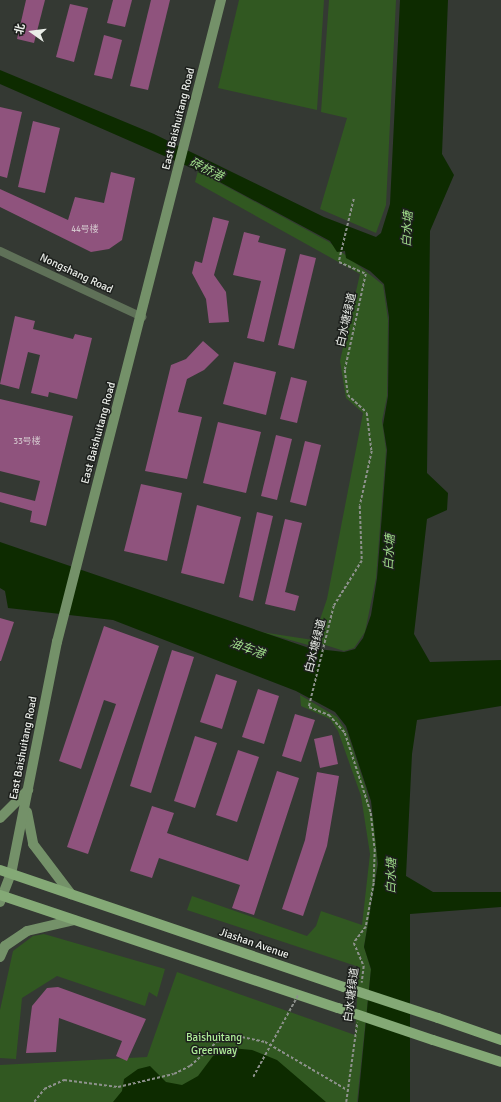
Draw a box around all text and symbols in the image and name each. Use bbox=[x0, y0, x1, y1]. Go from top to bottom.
north arrow bbox=[12, 12, 52, 52]
text: 北 bbox=[12, 22, 28, 36]
street label: East Baishuitang Road bbox=[160, 66, 198, 172]
water label: 砖桥港 bbox=[187, 155, 225, 185]
water label: 白水塘 bbox=[400, 211, 416, 247]
house number: 44号楼 bbox=[71, 225, 99, 235]
street label: Nongshang Road bbox=[37, 251, 115, 297]
street label: 白水塘绿道 bbox=[334, 292, 360, 348]
street label: East Baishuitang Road bbox=[79, 381, 119, 485]
house number: 33号楼 bbox=[13, 437, 41, 447]
water label: 白水塘 bbox=[382, 534, 398, 570]
street label: 白水塘绿道 bbox=[303, 618, 329, 674]
water label: 油车港 bbox=[228, 636, 266, 662]
street label: East Baishuitang Road bbox=[8, 695, 40, 801]
water label: 白水塘 bbox=[384, 858, 400, 894]
street label: Jiashan Avenue bbox=[217, 926, 291, 962]
street label: 白水塘绿道 bbox=[342, 967, 362, 1023]
park label: Baishuitang Greenway bbox=[186, 1032, 242, 1058]

